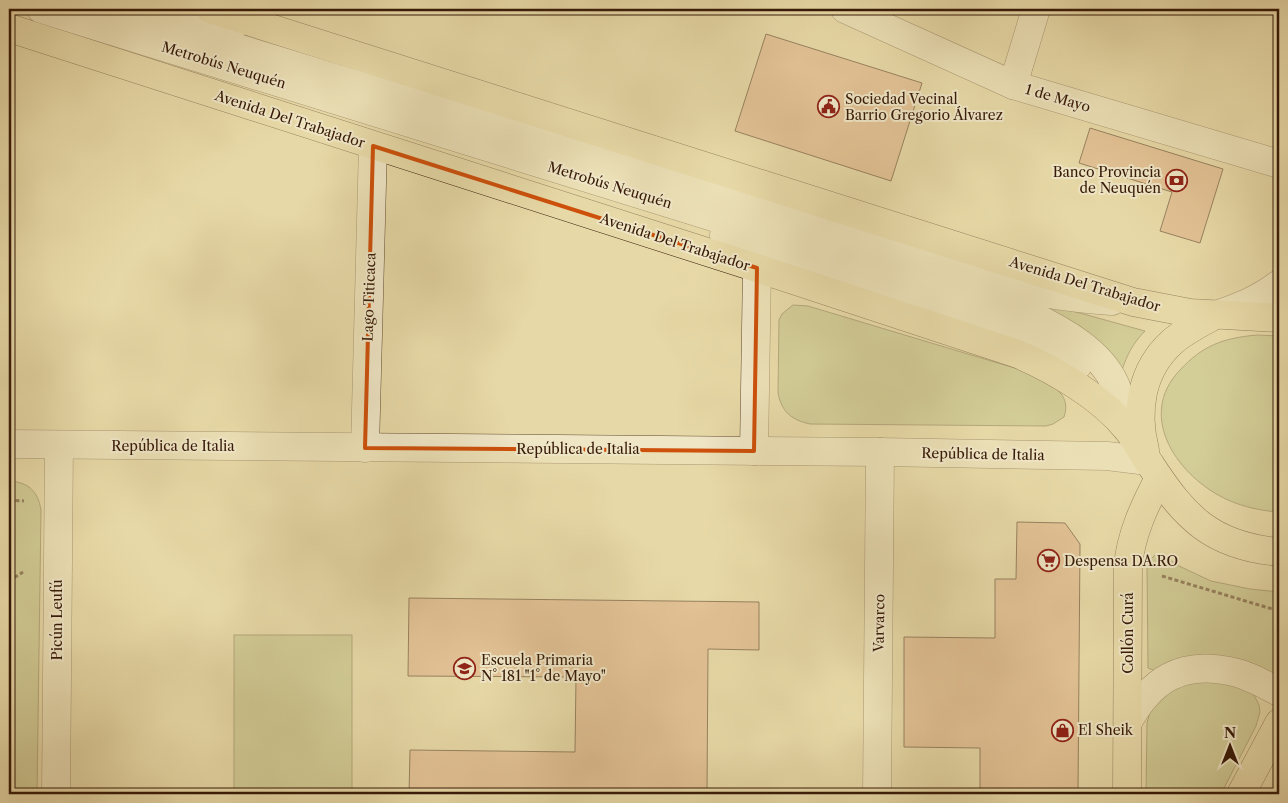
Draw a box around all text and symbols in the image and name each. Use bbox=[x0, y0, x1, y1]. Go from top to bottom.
street label: Metrobús Neuquén bbox=[160, 38, 289, 93]
street label: 1 de Mayo bbox=[1023, 80, 1093, 116]
street label: Avenida Del Trabajador bbox=[212, 86, 367, 152]
place label: Sociedad Vecinal Barrio Gregorio Álvarez bbox=[845, 90, 1003, 124]
public building icon: Sociedad Vecinal Barrio Gregorio Álvarez bbox=[817, 95, 841, 119]
street label: Metrobús Neuquén bbox=[546, 158, 675, 213]
place label: Banco Provincia de Neuquén bbox=[1053, 163, 1162, 197]
bank icon: Banco Provincia de Neuquén bbox=[1165, 168, 1189, 192]
street label: Avenida Del Trabajador bbox=[597, 209, 752, 275]
street label: Lago Titicaca bbox=[358, 252, 380, 342]
street label: Avenida Del Trabajador bbox=[1006, 252, 1163, 316]
street label: República de Italia bbox=[111, 437, 235, 455]
street label: República de Italia bbox=[516, 440, 640, 458]
street label: República de Italia bbox=[921, 444, 1045, 464]
supermarket icon: Despensa DA.RO bbox=[1036, 549, 1060, 573]
place label: Despensa DA.RO bbox=[1064, 552, 1178, 570]
street label: Picún Leufú bbox=[48, 579, 66, 660]
street label: Collón Curá bbox=[1119, 592, 1137, 674]
street label: Varvarco bbox=[869, 594, 889, 653]
place label: Escuela Primaria N° 181 "1° de Mayo" bbox=[481, 651, 606, 685]
school or university icon: Escuela Primaria N° 181 "1° de Mayo" bbox=[453, 656, 477, 680]
shop icon: El Sheik bbox=[1050, 718, 1074, 742]
north arrow bbox=[1206, 720, 1256, 770]
place label: El Sheik bbox=[1078, 721, 1134, 739]
text: N bbox=[1224, 724, 1236, 742]

